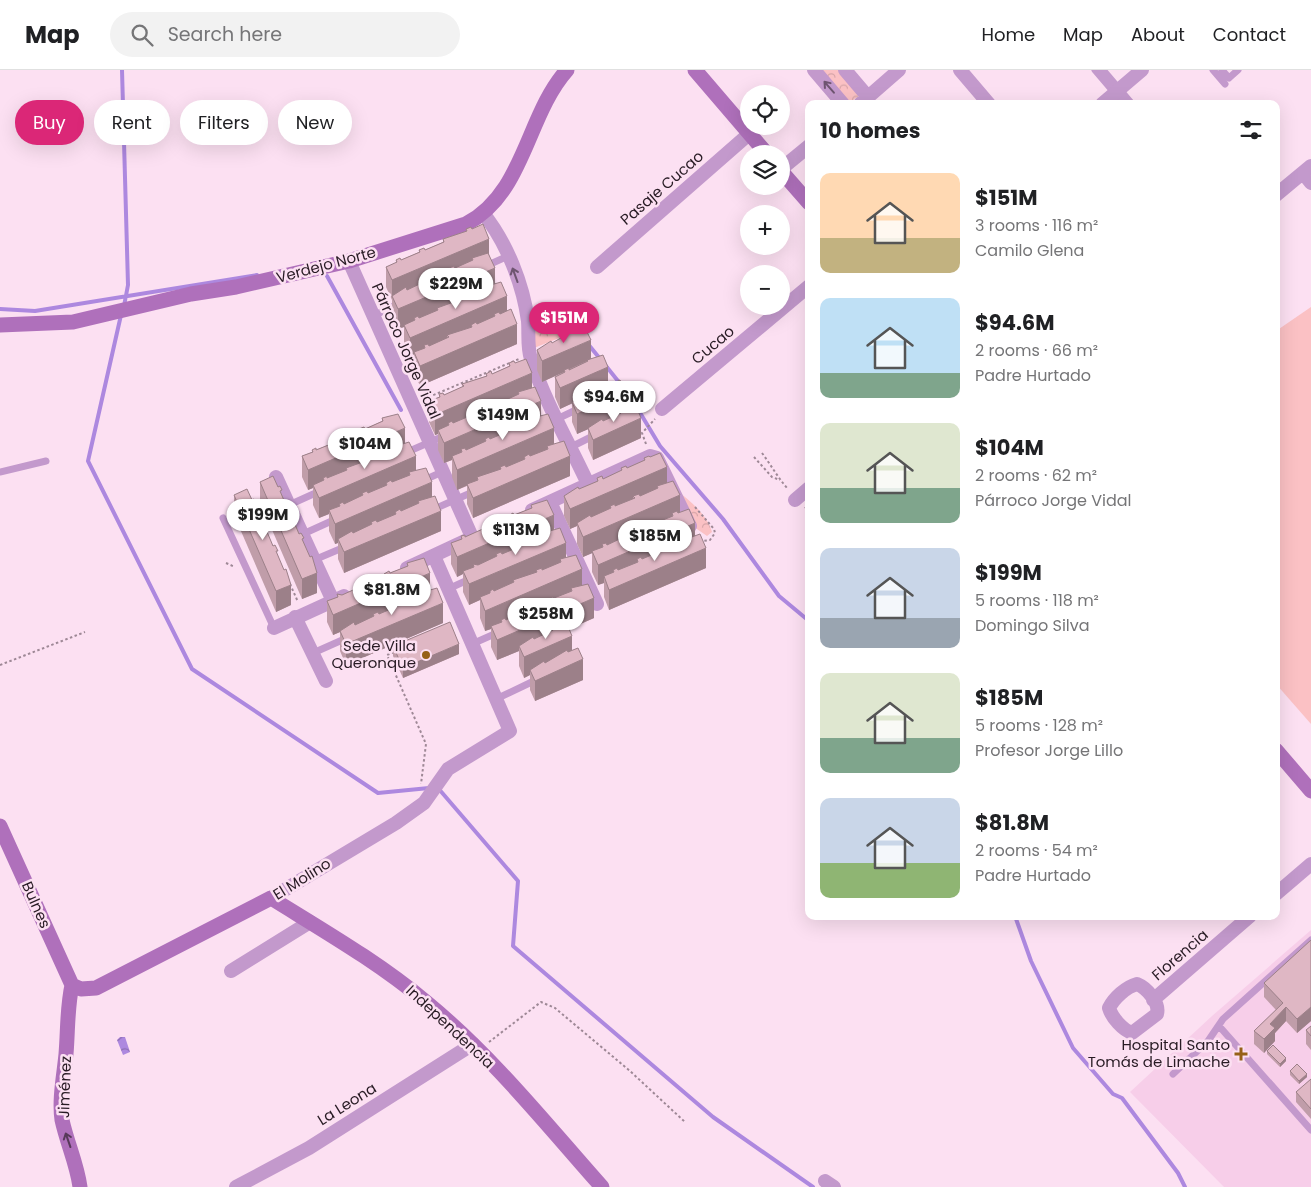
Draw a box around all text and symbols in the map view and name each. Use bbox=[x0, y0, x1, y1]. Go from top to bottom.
search box bbox=[110, 12, 460, 57]
text: Map bbox=[25, 18, 80, 51]
icon: search bbox=[128, 21, 156, 49]
text: Search here bbox=[168, 21, 282, 48]
text: Home bbox=[981, 22, 1035, 47]
text: Map bbox=[1063, 22, 1103, 47]
text: About bbox=[1131, 22, 1185, 47]
text: Contact bbox=[1213, 22, 1286, 47]
one-way arrow bbox=[823, 81, 834, 94]
map controls bbox=[740, 85, 790, 315]
button: locate bbox=[740, 85, 790, 135]
chip: Buy bbox=[15, 100, 84, 145]
chip: Rent bbox=[94, 100, 170, 145]
chip: Filters bbox=[180, 100, 268, 145]
chip: New bbox=[278, 100, 352, 145]
text: 10 homes bbox=[820, 116, 920, 145]
icon: filters bbox=[1237, 116, 1265, 144]
button: layers bbox=[740, 145, 790, 195]
street label: Pasaje Cucao bbox=[616, 146, 708, 230]
text: $151M bbox=[975, 183, 1038, 212]
icon: home bbox=[860, 193, 920, 253]
button: + bbox=[740, 205, 790, 255]
text: 3 rooms · 116 m² bbox=[975, 214, 1098, 237]
text: Camilo Glena bbox=[975, 239, 1084, 262]
street label: Verdejo Norte bbox=[274, 241, 378, 288]
button: − bbox=[740, 265, 790, 315]
pin: $229M bbox=[421, 268, 491, 310]
one-way arrow bbox=[510, 268, 520, 283]
text: $229M bbox=[429, 272, 483, 295]
street label: Párroco Jorge Vidal bbox=[367, 280, 446, 422]
pin: $151M bbox=[529, 302, 599, 344]
text: $151M bbox=[540, 306, 588, 329]
text: $94.6M bbox=[975, 308, 1055, 337]
icon: home bbox=[860, 318, 920, 378]
street label: Cucao bbox=[687, 320, 739, 369]
text: 2 rooms · 66 m² bbox=[975, 339, 1098, 362]
text: Padre Hurtado bbox=[975, 364, 1091, 387]
pin: $94.6M bbox=[573, 380, 655, 423]
text: $94.6M bbox=[584, 385, 644, 408]
pin: $149M bbox=[468, 398, 538, 441]
text: $149M bbox=[477, 403, 529, 426]
pin: $104M bbox=[330, 428, 400, 470]
text: $104M bbox=[339, 432, 391, 455]
text: $104M bbox=[975, 433, 1044, 462]
icon: home bbox=[860, 443, 920, 503]
text: 2 rooms · 62 m² bbox=[975, 464, 1097, 487]
text: Párroco Jorge Vidal bbox=[975, 489, 1132, 512]
pin: $199M bbox=[228, 498, 298, 541]
text: $199M bbox=[238, 503, 288, 526]
pin: $113M bbox=[481, 514, 551, 556]
text: $113M bbox=[493, 518, 539, 541]
pin: $185M bbox=[620, 520, 690, 562]
text: $185M bbox=[629, 524, 681, 547]
text: $199M bbox=[975, 558, 1042, 587]
icon: home bbox=[860, 568, 920, 628]
pin: $81.8M bbox=[351, 574, 433, 616]
text: $81.8M bbox=[364, 578, 420, 601]
text: 5 rooms · 118 m² bbox=[975, 589, 1099, 612]
pin: $258M bbox=[511, 598, 581, 640]
text: $258M bbox=[518, 602, 574, 625]
text: Domingo Silva bbox=[975, 614, 1090, 637]
place label: Sede Villa Queronque bbox=[331, 635, 416, 673]
marker: Sede Villa Queronque bbox=[420, 649, 432, 661]
text: $185M bbox=[975, 683, 1043, 712]
icon: home bbox=[860, 693, 920, 753]
text: 5 rooms · 128 m² bbox=[975, 714, 1103, 737]
text: Profesor Jorge Lillo bbox=[975, 739, 1123, 762]
text: $81.8M bbox=[975, 808, 1049, 837]
icon: home bbox=[860, 818, 920, 878]
text: 2 rooms · 54 m² bbox=[975, 839, 1098, 862]
street label: El Molino bbox=[269, 853, 335, 905]
text: Padre Hurtado bbox=[975, 864, 1091, 887]
street label: Bulnes bbox=[17, 878, 56, 932]
street label: Florencia bbox=[1147, 924, 1212, 985]
street label: Independencia bbox=[402, 980, 499, 1073]
place label: Hospital Santo Tomás de Limache bbox=[1088, 1034, 1230, 1072]
marker: Hospital Santo Tomás de Limache bbox=[1234, 1047, 1248, 1061]
street label: Jiménez bbox=[53, 1055, 76, 1118]
street label: La Leona bbox=[313, 1077, 380, 1130]
one-way arrow bbox=[63, 1133, 72, 1148]

